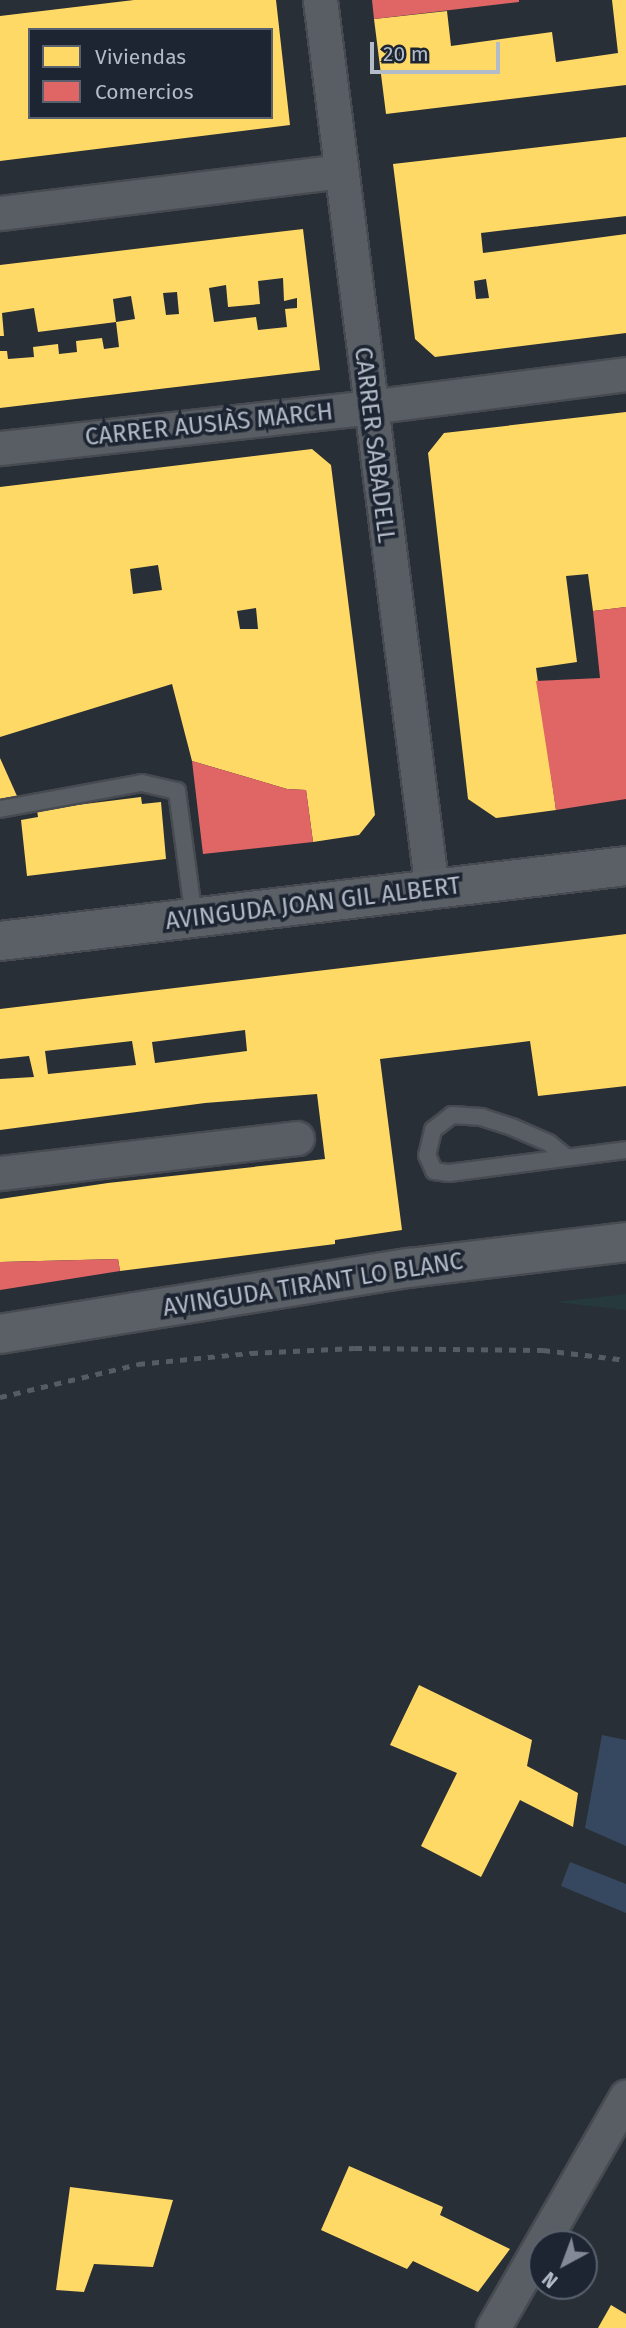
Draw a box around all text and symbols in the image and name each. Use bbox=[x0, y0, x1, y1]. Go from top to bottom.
legend bbox=[28, 28, 273, 119]
scale bar bbox=[374, 28, 504, 72]
text: 20 m bbox=[383, 41, 429, 67]
text: Viviendas bbox=[95, 44, 186, 70]
text: Comercios bbox=[95, 79, 194, 105]
street label: CARRER SABADELL bbox=[348, 345, 400, 545]
street label: CARRER AUSIÀS MARCH bbox=[84, 398, 334, 452]
street label: AVINGUDA JOAN GIL ALBERT bbox=[164, 872, 462, 936]
street label: AVINGUDA TIRANT LO BLANC bbox=[161, 1247, 465, 1323]
north arrow bbox=[528, 2230, 598, 2300]
text: N bbox=[538, 2267, 563, 2293]

